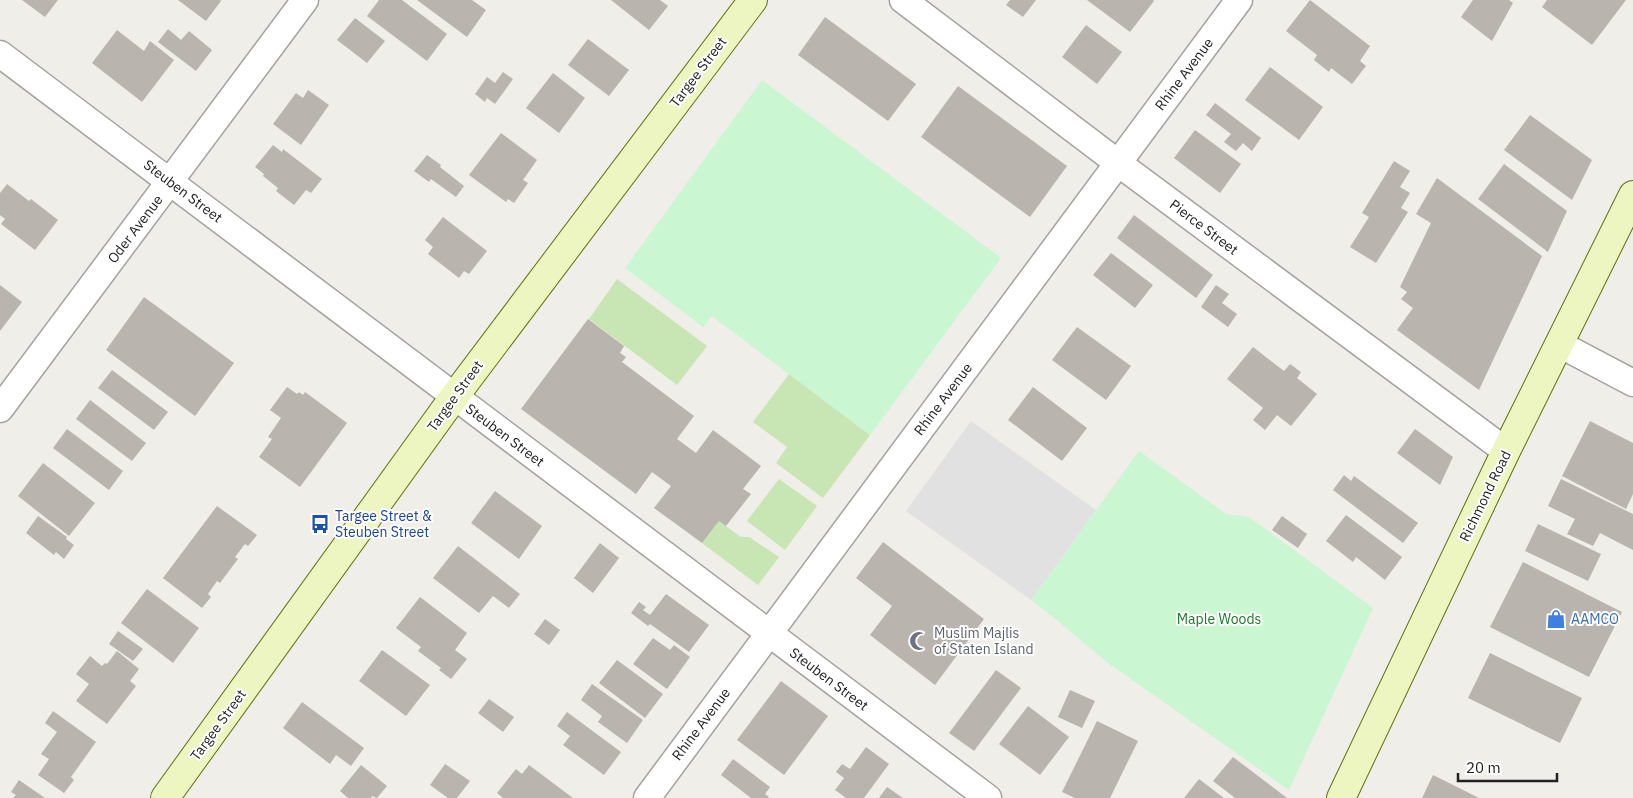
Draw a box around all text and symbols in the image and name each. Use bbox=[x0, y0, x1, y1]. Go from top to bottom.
street label: Targee Street bbox=[666, 33, 730, 111]
street label: Rhine Avenue bbox=[1151, 34, 1217, 114]
street label: Steuben Street bbox=[140, 155, 226, 227]
street label: Oder Avenue bbox=[103, 191, 167, 267]
street label: Pierce Street bbox=[1166, 195, 1242, 259]
street label: Targee Street bbox=[423, 357, 487, 435]
street label: Rhine Avenue bbox=[910, 359, 976, 439]
street label: Steuben Street bbox=[462, 399, 548, 471]
street label: Richmond Road bbox=[1455, 448, 1515, 544]
place label: Targee Street & Steuben Street bbox=[335, 507, 432, 541]
bus stop icon: Targee Street & Steuben Street bbox=[309, 513, 331, 535]
shop icon: AAMCO bbox=[1545, 608, 1567, 630]
park label: Maple Woods bbox=[1177, 610, 1261, 628]
place label: AAMCO bbox=[1571, 610, 1619, 628]
place label: Muslim Majlis of Staten Island bbox=[934, 624, 1034, 658]
mosque icon: Muslim Majlis of Staten Island bbox=[908, 630, 930, 652]
street label: Steuben Street bbox=[786, 643, 872, 715]
street label: Rhine Avenue bbox=[668, 684, 734, 764]
street label: Targee Street bbox=[186, 686, 250, 764]
scale bar bbox=[1458, 750, 1557, 782]
text: 20 m bbox=[1466, 758, 1501, 777]

